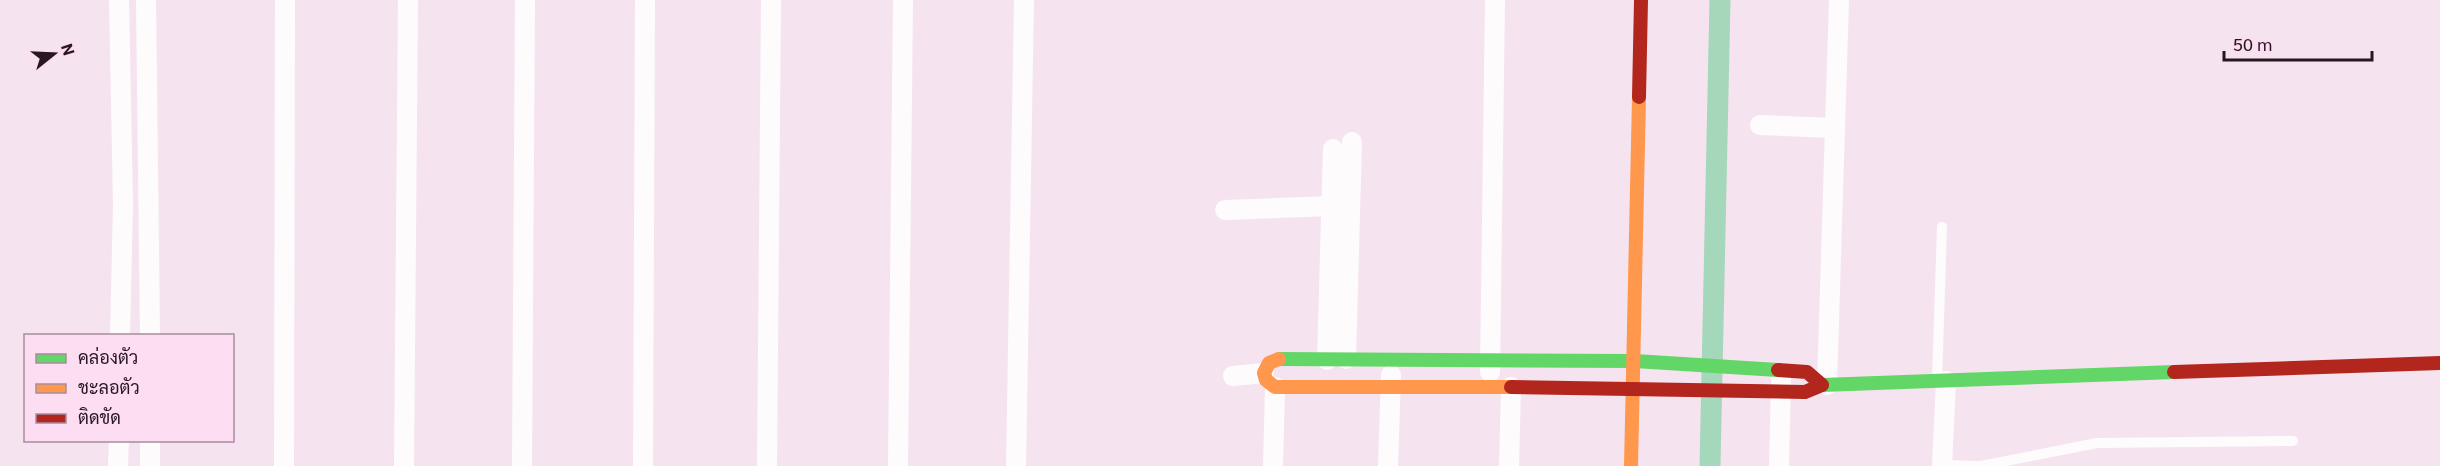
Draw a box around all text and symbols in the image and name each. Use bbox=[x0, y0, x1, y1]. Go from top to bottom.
north arrow bbox=[24, 24, 84, 84]
scale bar bbox=[2224, 24, 2372, 62]
text: 50 m bbox=[2233, 32, 2272, 55]
text: N bbox=[57, 41, 80, 58]
legend bbox=[24, 334, 234, 442]
text: คล่องตัว bbox=[78, 345, 138, 368]
text: ชะลอตัว bbox=[78, 375, 140, 398]
text: ติดขัด bbox=[78, 405, 121, 428]

